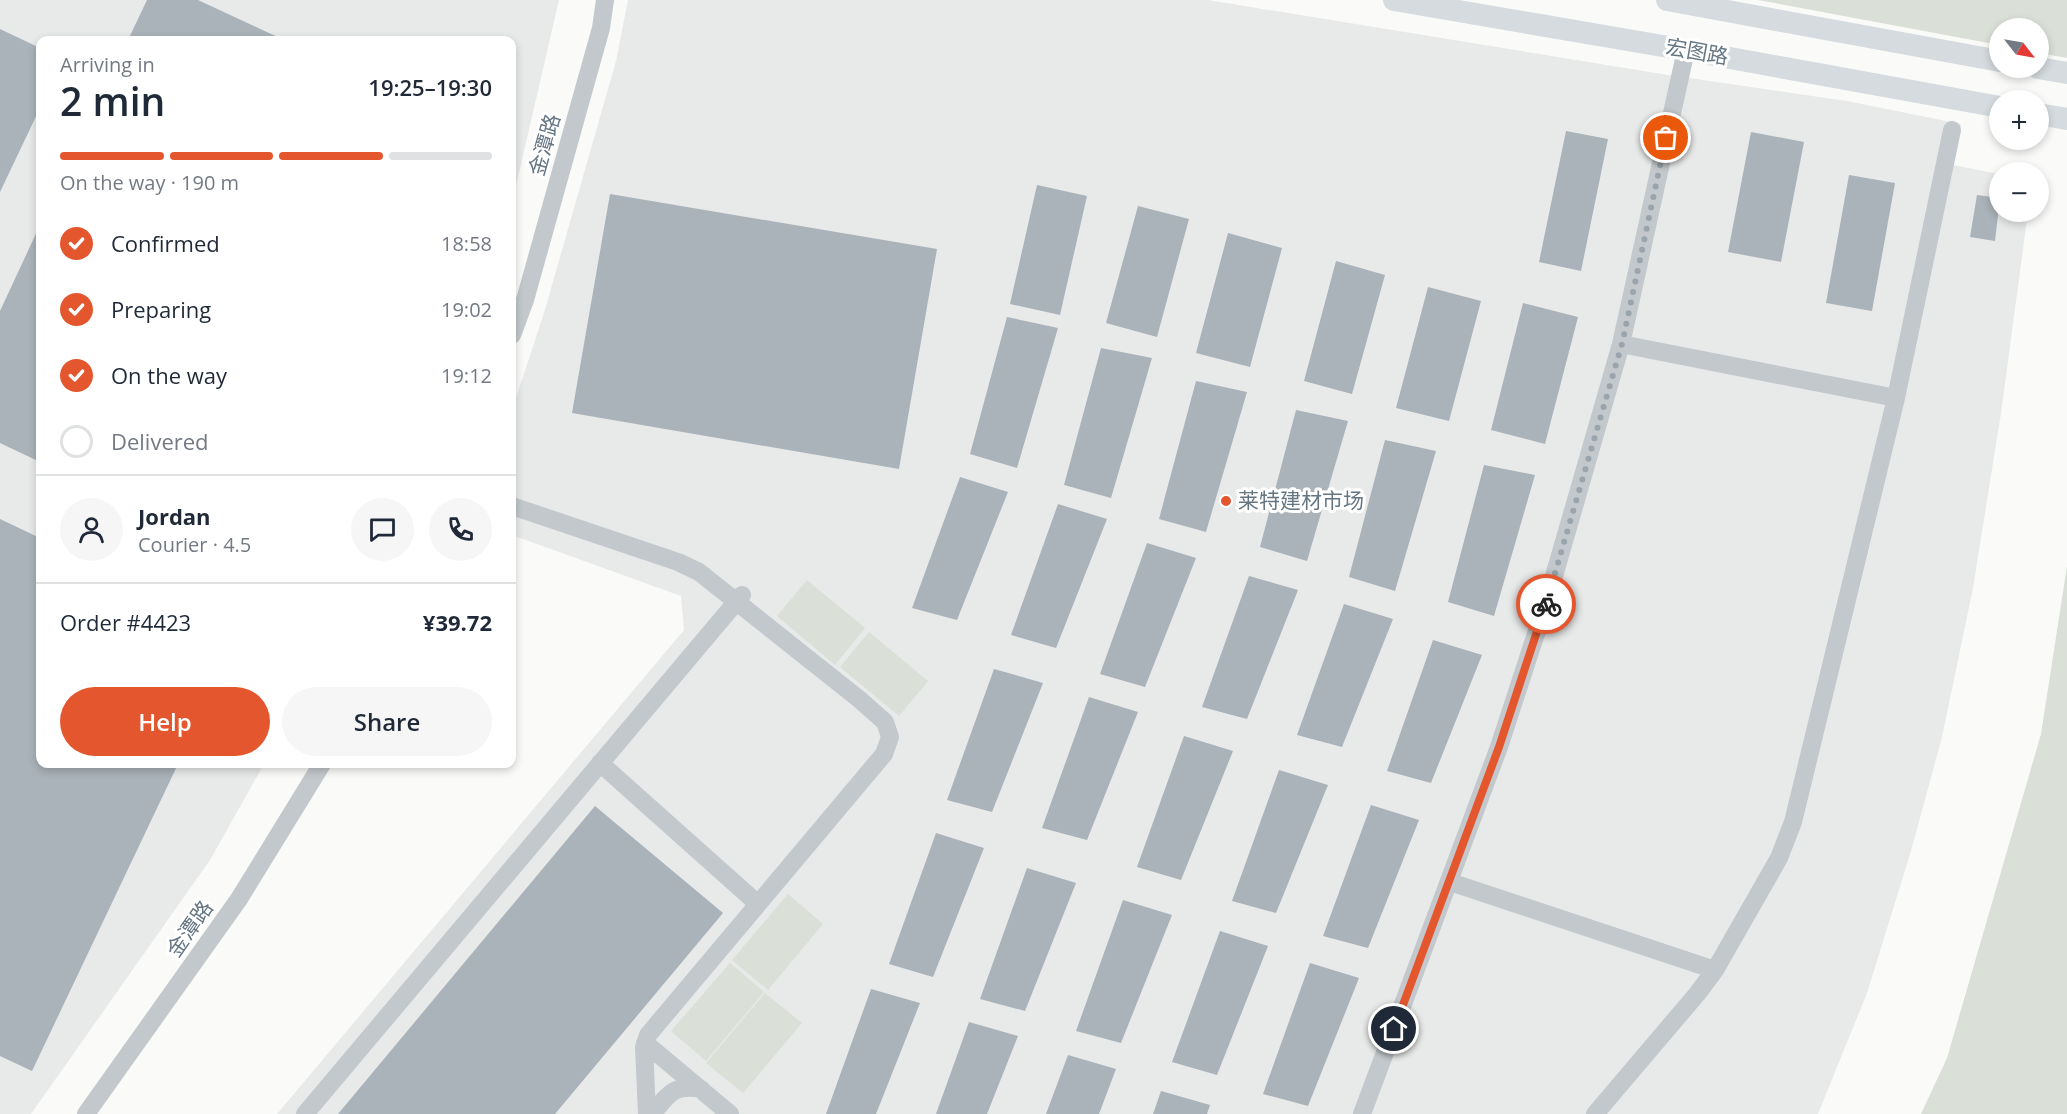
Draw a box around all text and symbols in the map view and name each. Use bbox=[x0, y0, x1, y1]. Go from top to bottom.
north arrow bbox=[1989, 18, 2049, 78]
map controls bbox=[1989, 18, 2049, 222]
street label: 宏图路 bbox=[1664, 32, 1731, 70]
text: Arriving in bbox=[60, 51, 155, 78]
text: 19:25–19:30 bbox=[368, 72, 492, 102]
text: 2 min bbox=[60, 74, 165, 127]
button: + bbox=[1989, 90, 2049, 150]
street label: 金潭路 bbox=[522, 111, 566, 179]
pin bbox=[1640, 112, 1691, 163]
icon: bag bbox=[1649, 121, 1682, 154]
button: − bbox=[1989, 162, 2049, 222]
text: On the way · 190 m bbox=[60, 169, 239, 196]
icon: check bbox=[60, 227, 93, 260]
text: Confirmed bbox=[111, 228, 220, 258]
text: 18:58 bbox=[441, 230, 492, 257]
icon: check bbox=[60, 293, 93, 326]
text: Preparing bbox=[111, 294, 211, 324]
text: 19:02 bbox=[441, 296, 492, 323]
icon: check bbox=[60, 359, 93, 392]
text: On the way bbox=[111, 360, 227, 390]
text: 19:12 bbox=[441, 362, 492, 389]
text: Delivered bbox=[111, 426, 209, 456]
place label: 莱特建材市场 bbox=[1238, 486, 1364, 514]
marker: 莱特建材市场 bbox=[1219, 494, 1233, 508]
button: person bbox=[60, 498, 123, 561]
button: chat bbox=[351, 498, 414, 561]
button: phone bbox=[429, 498, 492, 561]
text: Jordan bbox=[138, 501, 211, 531]
text: Courier · 4.5 bbox=[138, 531, 251, 558]
courier bbox=[1516, 574, 1576, 634]
icon: bike bbox=[1530, 588, 1563, 621]
text: Order #4423 bbox=[60, 607, 191, 637]
text: ¥39.72 bbox=[423, 607, 492, 637]
button: Help bbox=[60, 687, 270, 756]
button: Share bbox=[282, 687, 492, 756]
street label: 金潭路 bbox=[160, 895, 219, 962]
pin bbox=[1368, 1003, 1419, 1054]
icon: home bbox=[1377, 1012, 1410, 1045]

